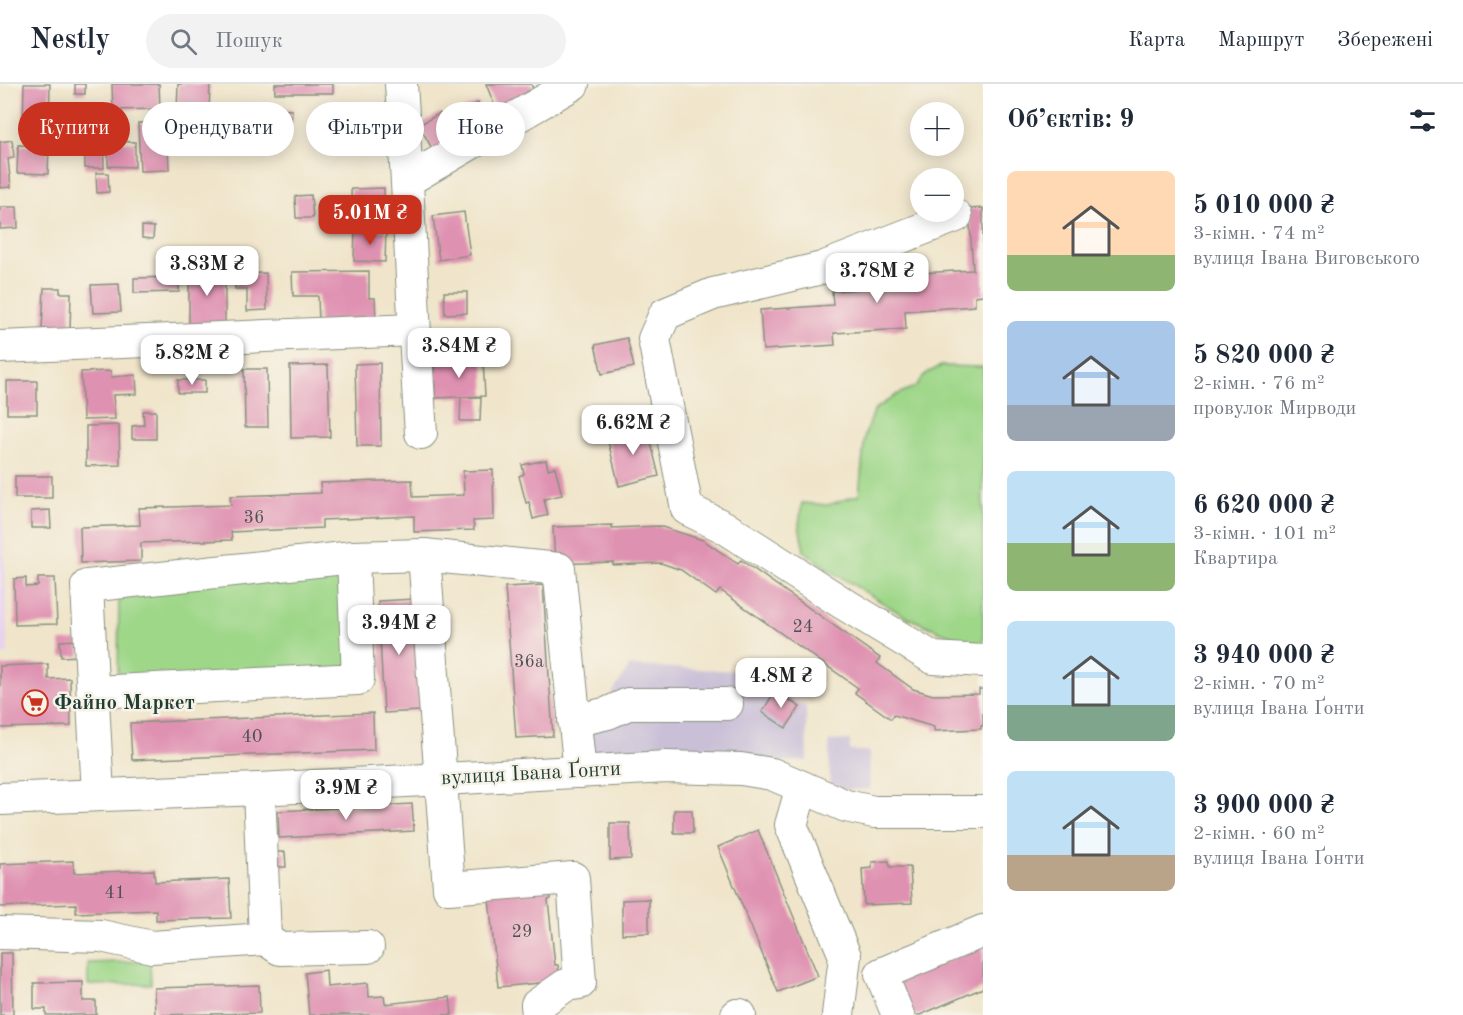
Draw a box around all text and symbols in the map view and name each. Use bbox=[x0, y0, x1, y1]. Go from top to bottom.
search box bbox=[146, 14, 566, 68]
icon: search bbox=[167, 25, 200, 58]
text: Nestly bbox=[30, 27, 110, 55]
text: Пошук bbox=[215, 30, 283, 52]
text: Карта bbox=[1128, 30, 1185, 51]
text: Маршрут bbox=[1218, 30, 1304, 51]
text: Збережені bbox=[1337, 30, 1433, 51]
chip: Купити bbox=[18, 102, 130, 156]
chip: Орендувати bbox=[142, 102, 294, 156]
chip: Фільтри bbox=[306, 102, 424, 156]
chip: Нове bbox=[436, 102, 525, 156]
map controls bbox=[910, 102, 964, 222]
button: + bbox=[910, 102, 964, 156]
icon: filters bbox=[1406, 104, 1439, 137]
text: Об’єктів: 9 bbox=[1007, 107, 1134, 133]
button: − bbox=[910, 168, 964, 222]
text: 5 010 000 ₴ bbox=[1193, 193, 1335, 219]
pin: 5.01M ₴ bbox=[315, 195, 425, 246]
icon: home bbox=[1055, 195, 1127, 267]
text: 5.01M ₴ bbox=[333, 204, 407, 224]
text: 3-кімн. · 74 m² bbox=[1193, 224, 1325, 244]
pin: 3.83M ₴ bbox=[152, 246, 262, 297]
text: вулиця Івана Виговського bbox=[1193, 249, 1420, 269]
pin: 3.78M ₴ bbox=[822, 253, 932, 304]
text: 3.83M ₴ bbox=[170, 255, 244, 275]
text: 3.78M ₴ bbox=[840, 262, 914, 282]
pin: 3.84M ₴ bbox=[404, 328, 514, 379]
pin: 5.82M ₴ bbox=[137, 335, 247, 386]
text: 3.84M ₴ bbox=[422, 337, 496, 357]
text: 5 820 000 ₴ bbox=[1193, 343, 1335, 369]
text: 5.82M ₴ bbox=[155, 344, 229, 364]
icon: home bbox=[1055, 345, 1127, 417]
text: 2-кімн. · 76 m² bbox=[1193, 374, 1325, 394]
text: провулок Мирводи bbox=[1193, 399, 1356, 419]
pin: 6.62M ₴ bbox=[578, 405, 688, 456]
text: 6.62M ₴ bbox=[596, 414, 670, 434]
text: 6 620 000 ₴ bbox=[1193, 493, 1335, 519]
icon: home bbox=[1055, 495, 1127, 567]
house number: 36 bbox=[244, 509, 264, 527]
text: 3-кімн. · 101 m² bbox=[1193, 524, 1336, 544]
text: Квартира bbox=[1193, 549, 1278, 569]
pin: 3.94M ₴ bbox=[344, 605, 454, 656]
text: 3.94M ₴ bbox=[362, 614, 436, 634]
house number: 24 bbox=[793, 618, 813, 636]
text: 3 940 000 ₴ bbox=[1193, 643, 1335, 669]
icon: home bbox=[1055, 645, 1127, 717]
house number: 36а bbox=[514, 653, 544, 671]
pin: 4.8M ₴ bbox=[732, 658, 830, 709]
text: 4.8M ₴ bbox=[749, 667, 813, 687]
text: 2-кімн. · 70 m² bbox=[1193, 674, 1325, 694]
supermarket icon: Файно Маркет bbox=[20, 688, 50, 718]
place label: Файно Маркет bbox=[54, 693, 195, 714]
text: вулиця Івана Ґонти bbox=[1193, 699, 1365, 719]
house number: 40 bbox=[242, 728, 262, 746]
street label: вулиця Івана Ґонти bbox=[440, 755, 621, 789]
pin: 3.9M ₴ bbox=[297, 770, 395, 821]
text: 3.9M ₴ bbox=[314, 779, 378, 799]
text: 3 900 000 ₴ bbox=[1193, 793, 1335, 819]
icon: home bbox=[1055, 795, 1127, 867]
text: 2-кімн. · 60 m² bbox=[1193, 824, 1325, 844]
text: вулиця Івана Ґонти bbox=[1193, 849, 1365, 869]
house number: 41 bbox=[105, 884, 125, 902]
house number: 29 bbox=[512, 923, 532, 941]

